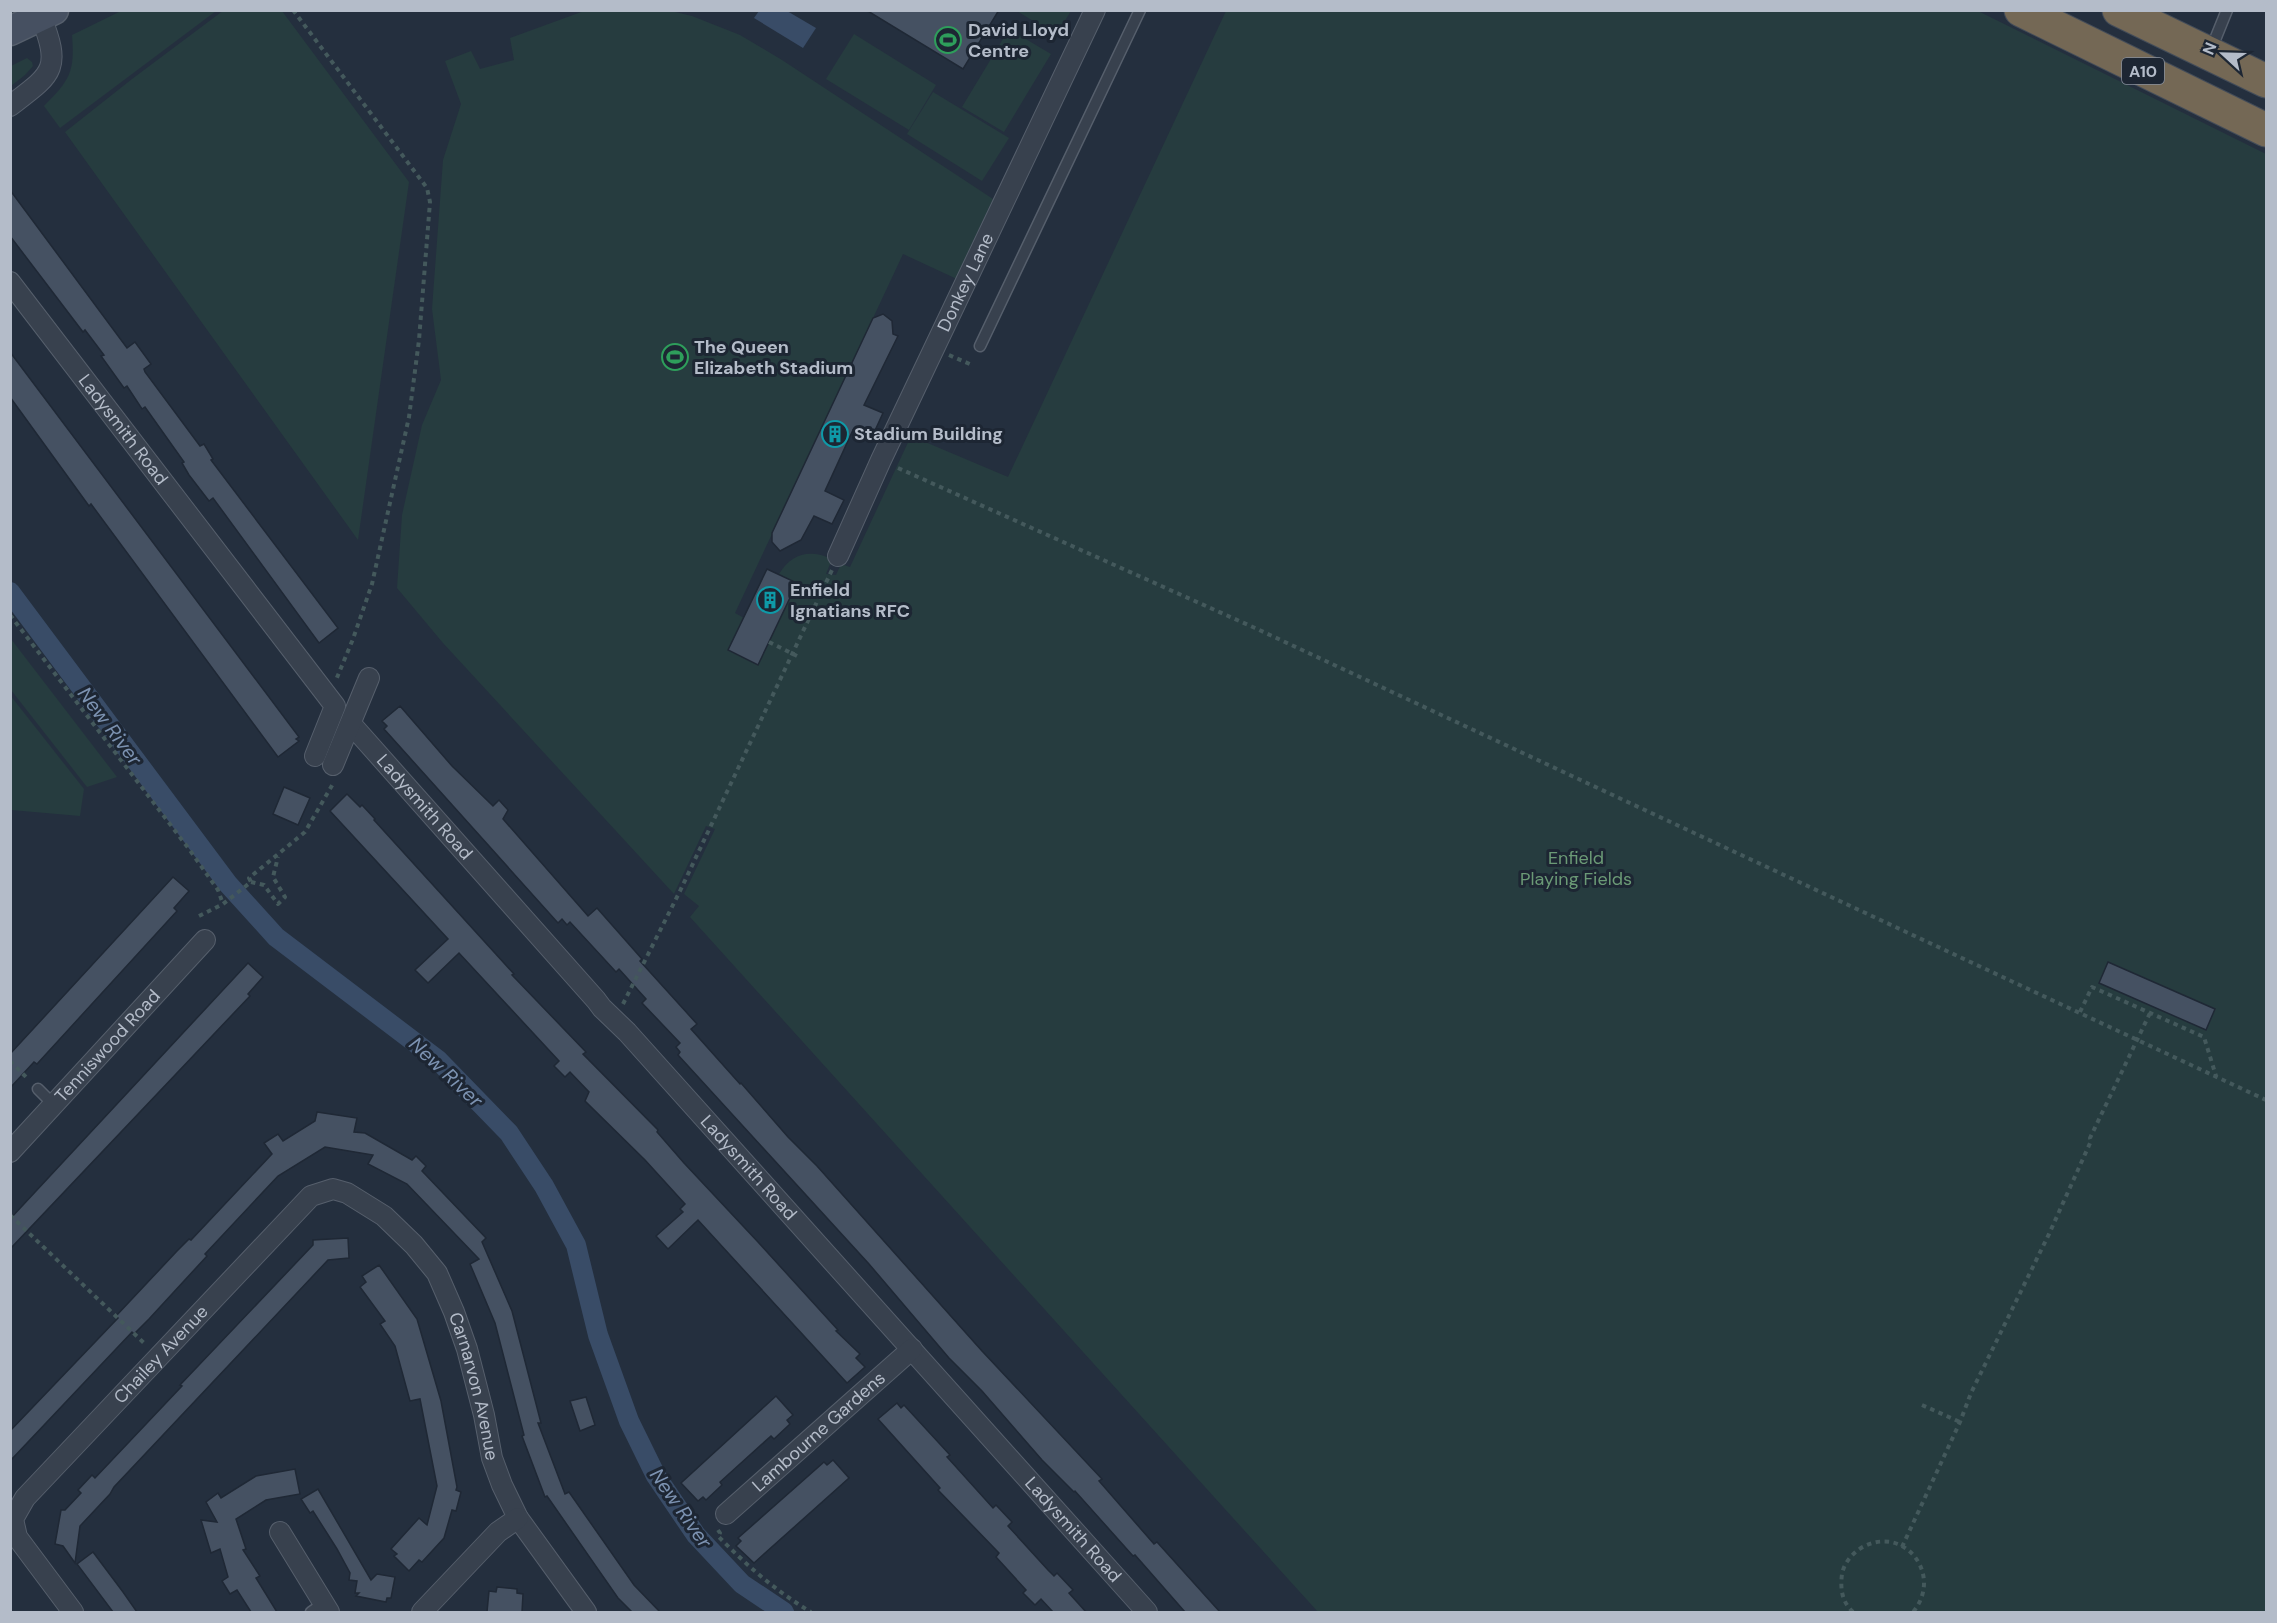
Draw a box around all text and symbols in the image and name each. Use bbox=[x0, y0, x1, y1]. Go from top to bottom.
place label: David Lloyd Centre bbox=[968, 18, 1069, 63]
north arrow bbox=[2193, 24, 2253, 84]
sports icon: David Lloyd Centre bbox=[933, 25, 963, 55]
text: N bbox=[2198, 39, 2221, 58]
road number: A10 bbox=[2122, 58, 2164, 84]
street label: Donkey Lane bbox=[932, 229, 999, 335]
place label: The Queen Elizabeth Stadium bbox=[694, 335, 853, 380]
sports icon: The Queen Elizabeth Stadium bbox=[660, 342, 690, 372]
street label: Ladysmith Road bbox=[73, 369, 173, 490]
building icon: Stadium Building bbox=[820, 419, 850, 449]
place label: Stadium Building bbox=[854, 422, 1003, 446]
place label: Enfield Ignatians RFC bbox=[790, 578, 910, 623]
building icon: Enfield Ignatians RFC bbox=[755, 585, 785, 615]
water label: New River bbox=[72, 681, 148, 771]
street label: Ladysmith Road bbox=[371, 749, 478, 865]
park label: Enfield Playing Fields bbox=[1520, 846, 1632, 891]
street label: Tenniswood Road bbox=[49, 984, 165, 1108]
water label: New River bbox=[404, 1031, 489, 1113]
street label: Ladysmith Road bbox=[695, 1110, 802, 1226]
street label: Chailey Avenue bbox=[109, 1300, 213, 1409]
street label: Carnarvon Avenue bbox=[443, 1309, 504, 1462]
street label: Lambourne Gardens bbox=[747, 1366, 890, 1497]
water label: New River bbox=[644, 1463, 718, 1554]
street label: Ladysmith Road bbox=[1020, 1472, 1127, 1587]

